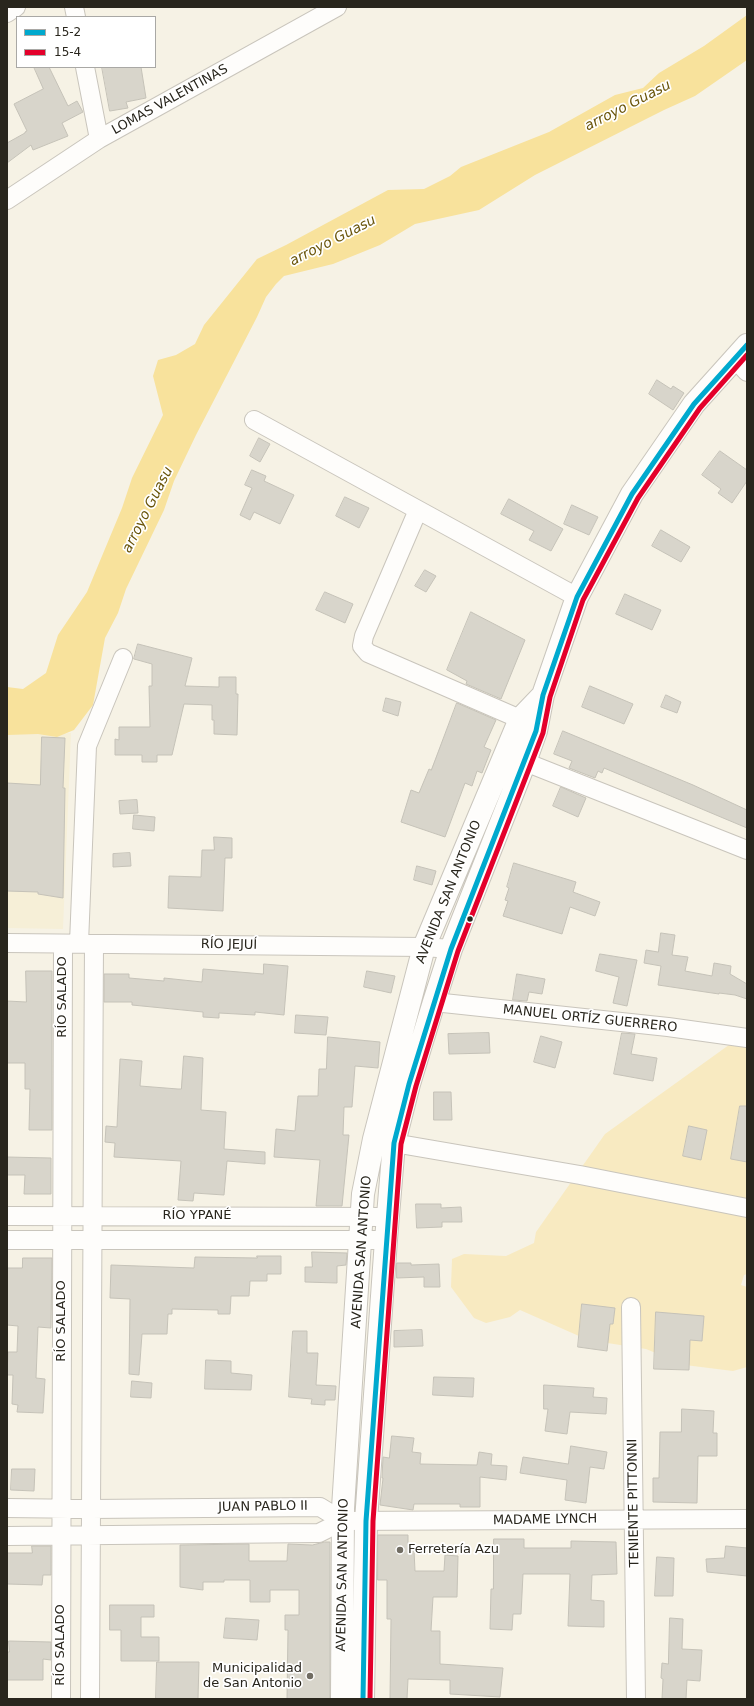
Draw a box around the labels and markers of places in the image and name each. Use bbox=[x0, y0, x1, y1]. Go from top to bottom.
unlabelled marker bbox=[465, 914, 475, 924]
place label: Ferretería Azu bbox=[408, 1542, 499, 1558]
marker: Ferretería Azu bbox=[395, 1545, 405, 1555]
place label: Municipalidad de San Antonio bbox=[203, 1661, 302, 1692]
marker: Municipalidad de San Antonio bbox=[305, 1671, 315, 1681]

